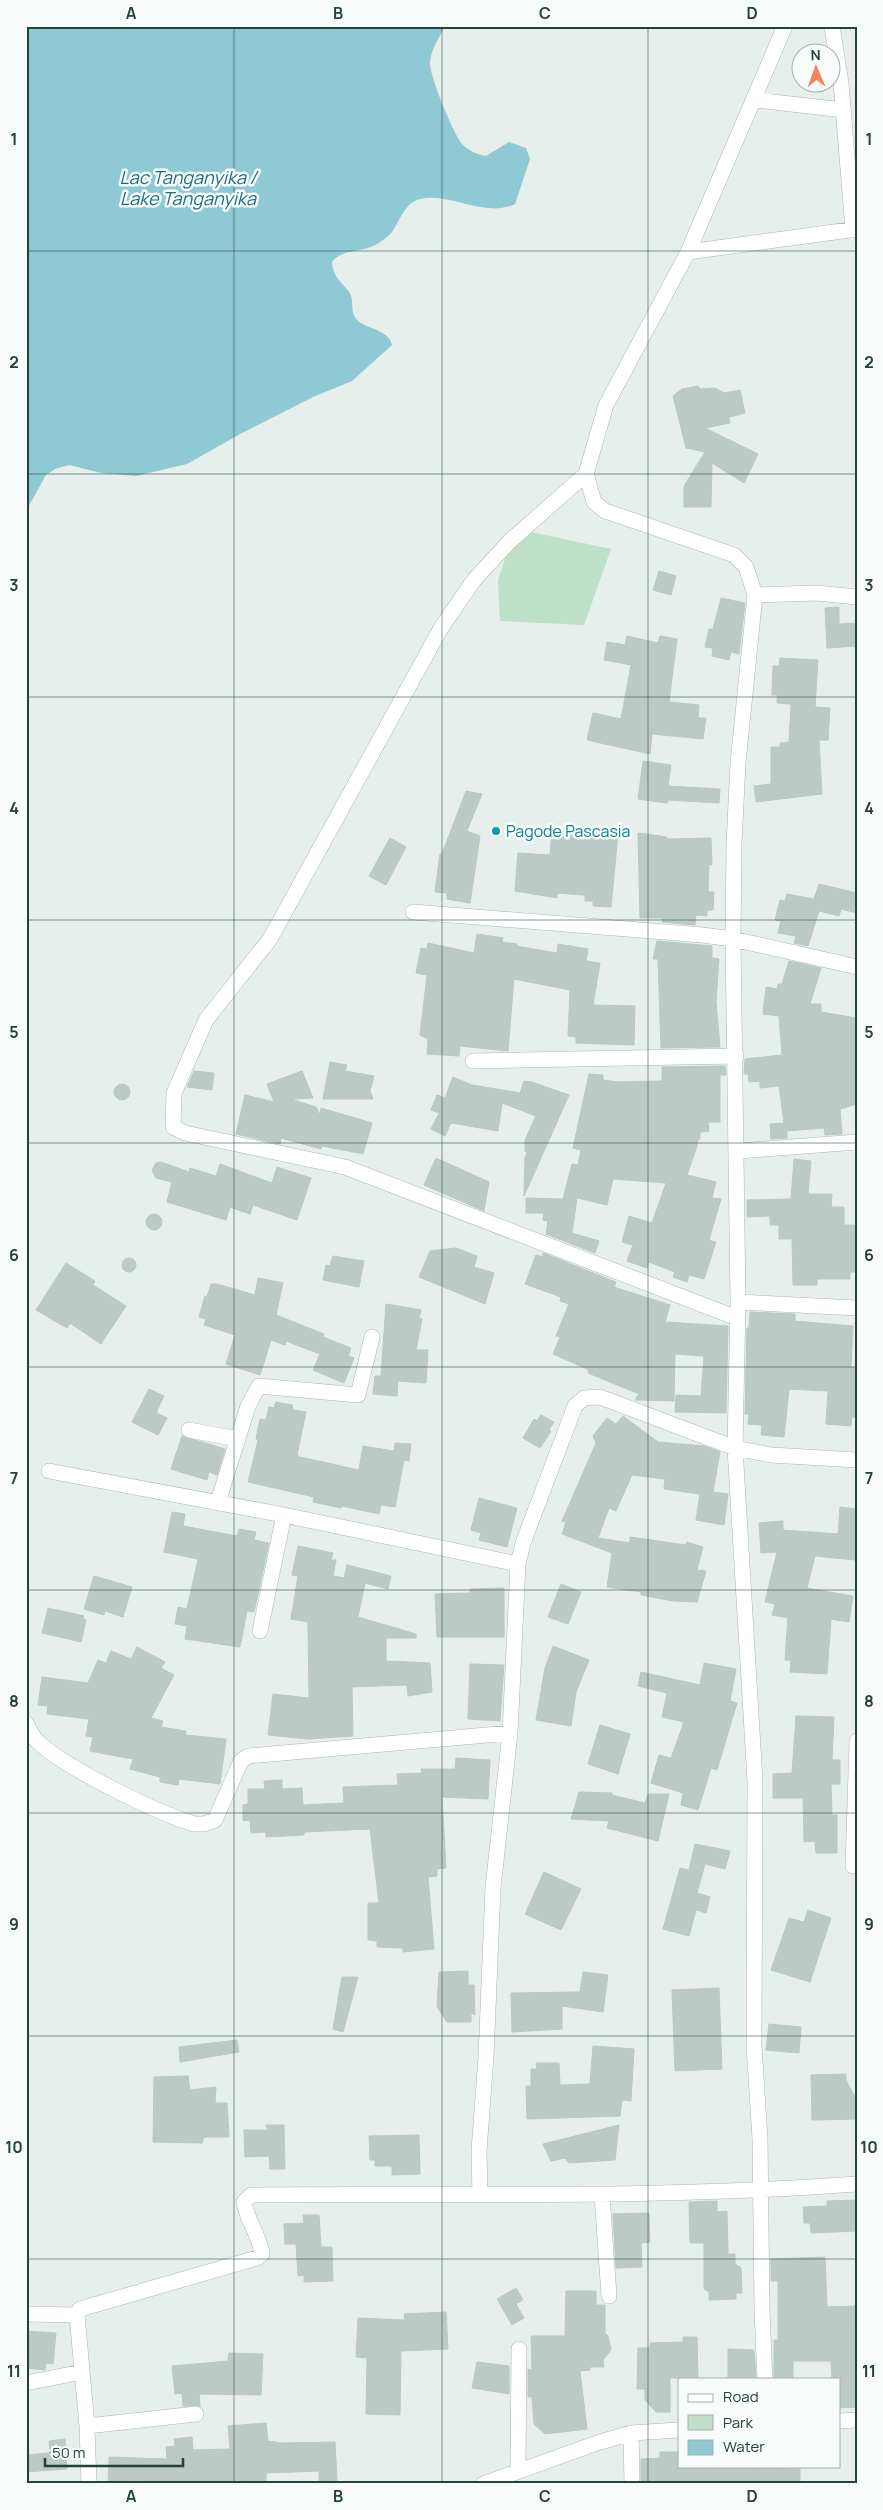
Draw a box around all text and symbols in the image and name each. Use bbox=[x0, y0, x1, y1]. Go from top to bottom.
text: A bbox=[126, 2, 137, 24]
text: B bbox=[333, 2, 343, 24]
text: C bbox=[539, 2, 551, 24]
text: D bbox=[746, 2, 758, 24]
north arrow bbox=[790, 42, 840, 92]
text: N bbox=[810, 45, 821, 64]
text: 1 bbox=[10, 128, 18, 150]
text: 1 bbox=[865, 128, 873, 150]
water label: Lac Tanganyika / Lake Tanganyika bbox=[119, 165, 260, 210]
text: 2 bbox=[9, 351, 19, 373]
text: 2 bbox=[864, 351, 874, 373]
text: 3 bbox=[9, 574, 19, 596]
text: 3 bbox=[864, 574, 874, 596]
text: 4 bbox=[9, 797, 19, 819]
text: 4 bbox=[864, 797, 874, 819]
place label: Pagode Pascasia bbox=[506, 820, 630, 842]
marker: Pagode Pascasia bbox=[490, 825, 502, 837]
text: 5 bbox=[9, 1021, 19, 1043]
text: 5 bbox=[864, 1021, 874, 1043]
text: 6 bbox=[9, 1244, 19, 1266]
text: 6 bbox=[864, 1244, 874, 1266]
text: 7 bbox=[10, 1467, 18, 1489]
text: 7 bbox=[865, 1467, 873, 1489]
text: 8 bbox=[9, 1690, 19, 1712]
text: 8 bbox=[864, 1690, 874, 1712]
text: 9 bbox=[9, 1913, 19, 1935]
text: 9 bbox=[864, 1913, 874, 1935]
text: 10 bbox=[5, 2136, 23, 2158]
text: 10 bbox=[860, 2136, 878, 2158]
text: 11 bbox=[7, 2360, 21, 2382]
text: 11 bbox=[862, 2360, 876, 2382]
legend bbox=[678, 2378, 840, 2468]
text: Road bbox=[723, 2386, 759, 2407]
text: Park bbox=[723, 2412, 753, 2433]
scale bar bbox=[45, 2435, 182, 2467]
text: Water bbox=[723, 2436, 765, 2457]
text: 50 m bbox=[52, 2442, 86, 2463]
text: A bbox=[126, 2485, 137, 2507]
text: B bbox=[333, 2485, 343, 2507]
text: C bbox=[539, 2485, 551, 2507]
text: D bbox=[746, 2485, 758, 2507]

